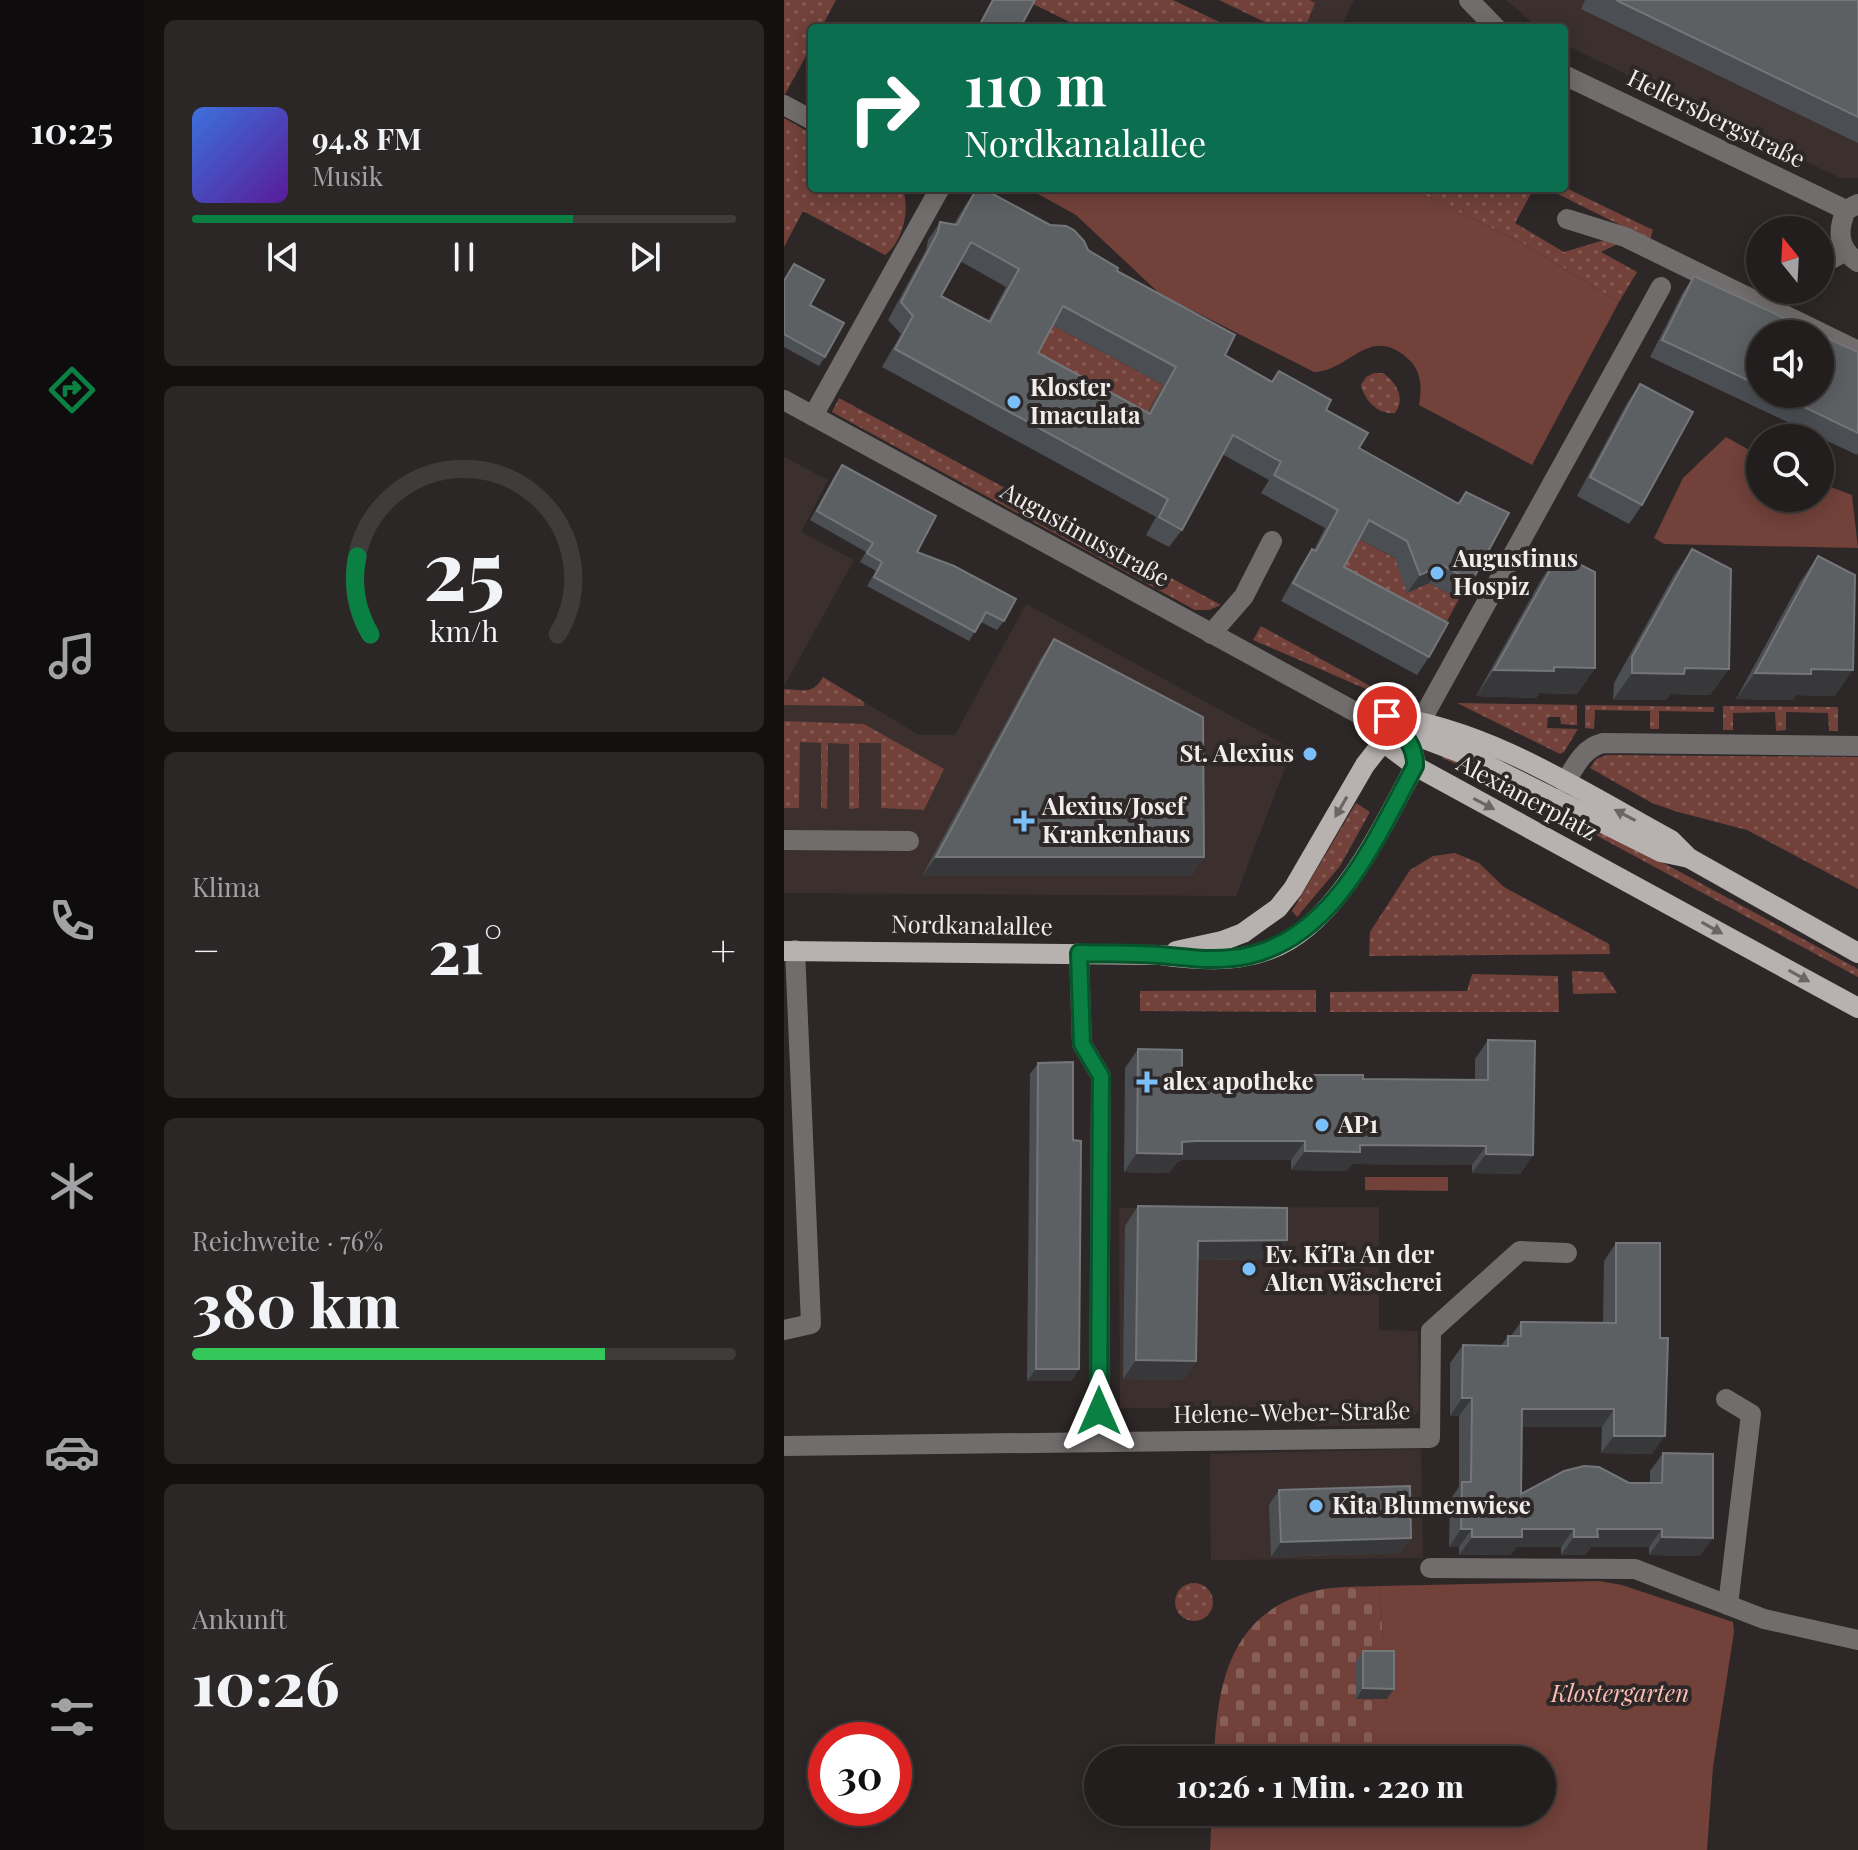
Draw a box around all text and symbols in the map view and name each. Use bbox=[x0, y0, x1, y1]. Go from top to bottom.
text: 110 m bbox=[964, 46, 1107, 121]
icon: right bbox=[832, 56, 936, 160]
street label: Hellersbergstraße bbox=[1623, 60, 1811, 174]
text: 10:25 bbox=[31, 105, 113, 153]
text: 94.8 FM bbox=[312, 118, 422, 158]
text: Nordkanalallee bbox=[964, 118, 1206, 166]
text: Musik bbox=[312, 158, 383, 193]
north arrow bbox=[1746, 216, 1834, 304]
map controls bbox=[1746, 216, 1834, 512]
icon: previous bbox=[261, 235, 305, 279]
icon: pause bbox=[442, 235, 486, 279]
icon: next bbox=[623, 235, 667, 279]
button: sound bbox=[1746, 320, 1834, 408]
icon: directions bbox=[44, 362, 100, 418]
place label: Kloster Imaculata bbox=[1030, 370, 1141, 430]
marker: Kloster Imaculata bbox=[1005, 393, 1023, 411]
button: search bbox=[1746, 424, 1834, 512]
street label: Augustinusstraße bbox=[995, 473, 1176, 593]
text: 25 bbox=[423, 511, 505, 622]
place label: Augustinus Hospiz bbox=[1452, 541, 1578, 601]
marker: Augustinus Hospiz bbox=[1428, 564, 1446, 582]
text: km/h bbox=[430, 611, 498, 649]
icon: music bbox=[44, 628, 100, 684]
pin bbox=[1353, 682, 1421, 750]
icon: arrive bbox=[1365, 694, 1409, 738]
place label: St. Alexius bbox=[1179, 736, 1294, 768]
marker: St. Alexius bbox=[1301, 745, 1319, 763]
street label: Alexianerplatz bbox=[1451, 745, 1604, 847]
place label: Alexius/Josef Krankenhaus bbox=[1041, 789, 1190, 849]
one-way arrow bbox=[1334, 796, 1348, 818]
one-way arrow bbox=[1472, 797, 1495, 810]
one-way arrow bbox=[1613, 809, 1636, 822]
marker: Alexius/Josef Krankenhaus bbox=[1013, 810, 1035, 832]
text: Klima bbox=[192, 869, 260, 904]
icon: phone bbox=[44, 893, 100, 949]
street label: Nordkanalallee bbox=[891, 907, 1053, 941]
text: 21° bbox=[429, 909, 502, 989]
text: − bbox=[192, 919, 220, 978]
text: + bbox=[710, 919, 736, 978]
one-way arrow bbox=[1701, 921, 1723, 935]
one-way arrow bbox=[1788, 969, 1811, 982]
place label: alex apotheke bbox=[1163, 1064, 1314, 1096]
marker: alex apotheke bbox=[1138, 1073, 1156, 1091]
place label: AP1 bbox=[1337, 1107, 1378, 1139]
marker: AP1 bbox=[1313, 1116, 1331, 1134]
icon: climate bbox=[44, 1158, 100, 1214]
text: Reichweite · 76% bbox=[192, 1223, 383, 1258]
place label: Ev. KiTa An der Alten Wäscherei bbox=[1264, 1237, 1443, 1297]
marker: Ev. KiTa An der Alten Wäscherei bbox=[1240, 1260, 1258, 1278]
text: 380 km bbox=[192, 1263, 400, 1343]
position arrow bbox=[1057, 1369, 1141, 1453]
street label: Helene-Weber-Straße bbox=[1173, 1393, 1411, 1429]
icon: car bbox=[44, 1424, 100, 1480]
place label: Kita Blumenwiese bbox=[1332, 1488, 1531, 1520]
marker: Kita Blumenwiese bbox=[1307, 1497, 1325, 1515]
text: Ankunft bbox=[192, 1601, 287, 1636]
text: 10:26 bbox=[192, 1641, 340, 1721]
park label: Klostergarten bbox=[1550, 1676, 1689, 1708]
icon: filters bbox=[44, 1689, 100, 1745]
speed limit sign: 30 bbox=[808, 1722, 912, 1826]
text: 10:26 · 1 Min. · 220 m bbox=[1176, 1766, 1464, 1806]

